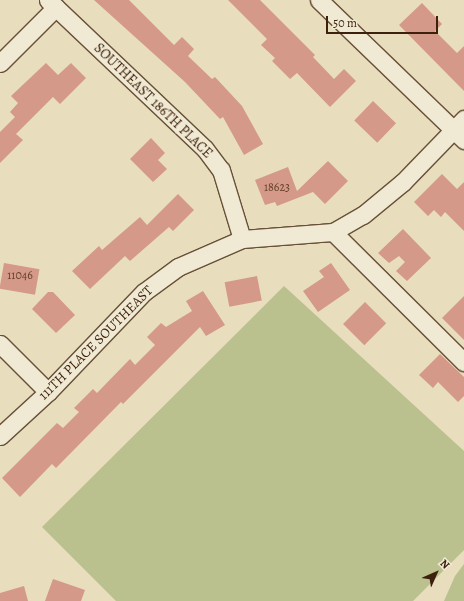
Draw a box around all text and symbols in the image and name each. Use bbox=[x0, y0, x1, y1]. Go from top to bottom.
scale bar bbox=[328, 8, 440, 34]
text: 50 m bbox=[333, 15, 357, 31]
street label: SOUTHEAST 186TH PLACE bbox=[90, 40, 216, 162]
house number: 18623 bbox=[264, 181, 290, 195]
house number: 11046 bbox=[7, 269, 33, 283]
street label: 111TH PLACE SOUTHEAST bbox=[35, 282, 157, 404]
north arrow bbox=[416, 553, 456, 593]
text: N bbox=[437, 556, 453, 572]

